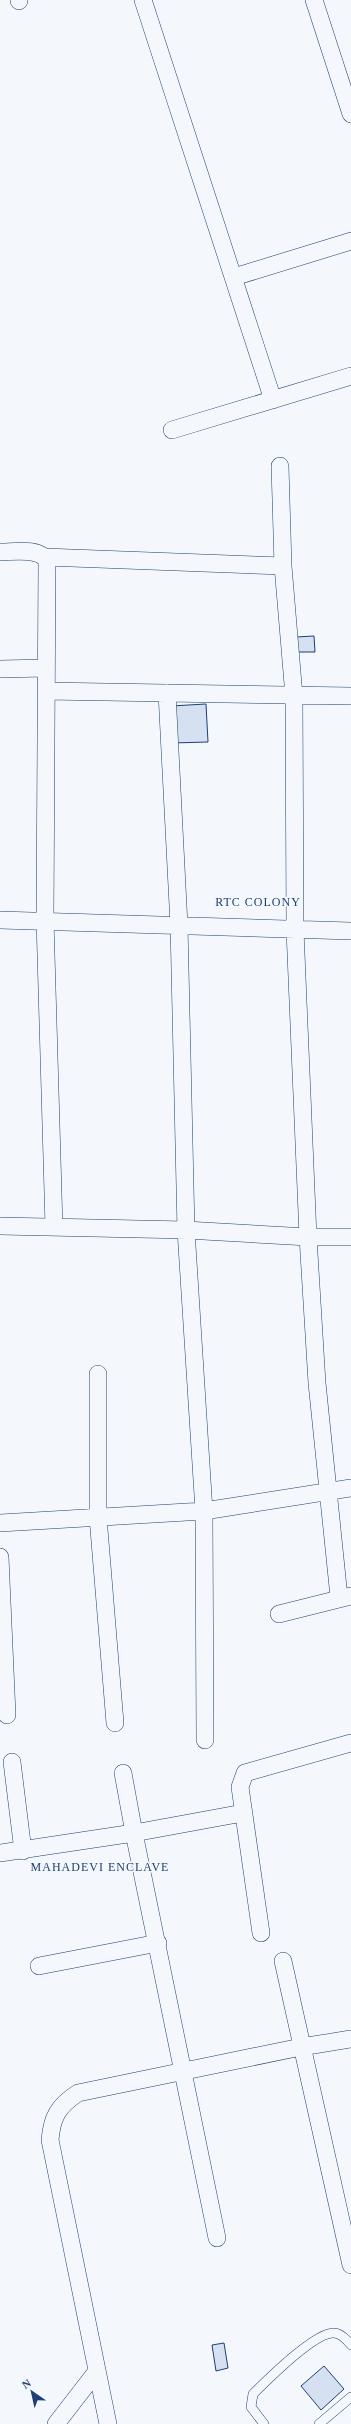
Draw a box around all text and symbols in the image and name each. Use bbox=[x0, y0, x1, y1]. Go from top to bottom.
district label: RTC COLONY bbox=[215, 895, 301, 909]
district label: MAHADEVI ENCLAVE bbox=[31, 1860, 169, 1874]
north arrow bbox=[12, 2372, 52, 2412]
text: N bbox=[20, 2376, 33, 2391]

